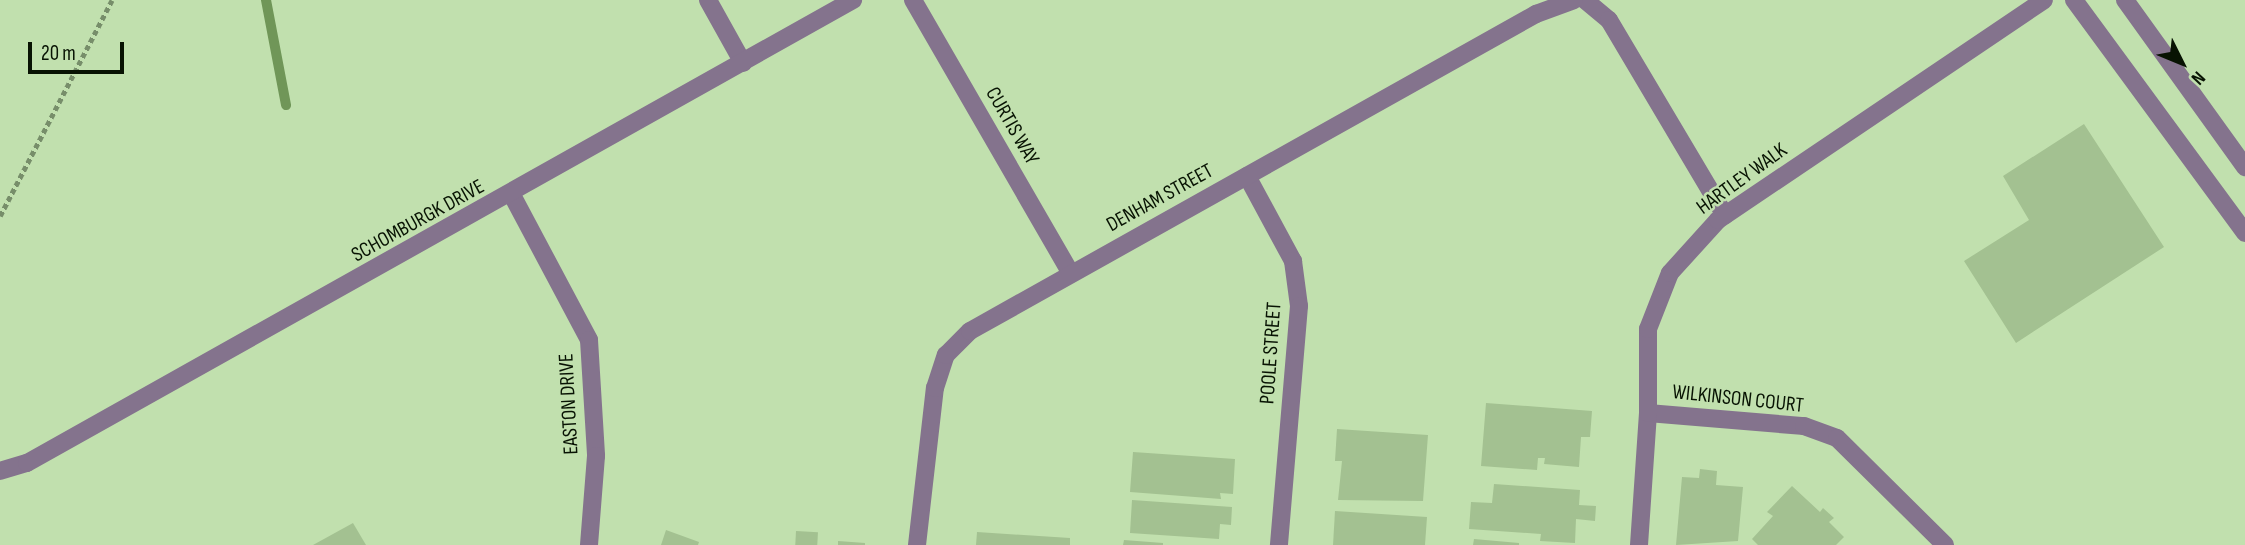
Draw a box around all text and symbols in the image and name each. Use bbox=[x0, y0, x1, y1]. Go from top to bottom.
scale bar bbox=[32, 28, 128, 72]
north arrow bbox=[2147, 28, 2217, 98]
text: 20 m bbox=[41, 41, 76, 66]
text: N bbox=[2186, 66, 2210, 89]
street label: CURTIS WAY bbox=[980, 83, 1044, 169]
street label: HARTLEY WALK bbox=[1692, 138, 1792, 220]
street label: DENHAM STREET bbox=[1102, 158, 1218, 238]
street label: SCHOMBURGK DRIVE bbox=[347, 174, 489, 268]
street label: POOLE STREET bbox=[1255, 301, 1287, 405]
street label: EASTON DRIVE bbox=[554, 353, 584, 455]
street label: WILKINSON COURT bbox=[1671, 380, 1805, 418]

